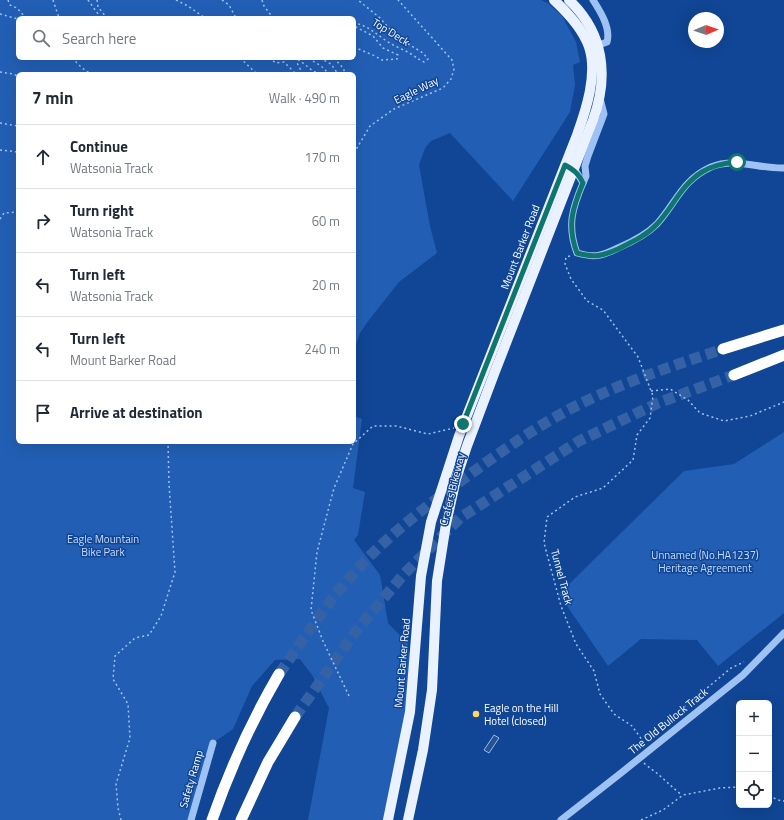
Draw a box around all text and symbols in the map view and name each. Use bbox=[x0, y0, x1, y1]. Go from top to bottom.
north arrow bbox=[688, 12, 724, 48]
street label: Top Deck bbox=[369, 14, 413, 50]
search box bbox=[16, 16, 356, 60]
icon: search bbox=[30, 27, 52, 49]
text: Search here bbox=[62, 27, 136, 50]
street label: Eagle Way bbox=[391, 72, 442, 108]
text: 7 min bbox=[32, 85, 73, 111]
text: Walk · 490 m bbox=[269, 88, 340, 108]
text: Continue bbox=[70, 135, 128, 158]
icon: ahead bbox=[32, 146, 54, 168]
text: 170 m bbox=[304, 147, 340, 167]
route start bbox=[728, 153, 746, 171]
text: Watsonia Track bbox=[70, 158, 153, 178]
text: Turn right bbox=[70, 199, 134, 222]
street label: Mount Barker Road bbox=[496, 202, 544, 292]
icon: right bbox=[32, 210, 54, 232]
text: 60 m bbox=[312, 211, 340, 231]
text: Watsonia Track bbox=[70, 222, 153, 242]
text: Turn left bbox=[70, 263, 125, 286]
icon: left bbox=[32, 274, 54, 296]
text: 20 m bbox=[312, 275, 340, 295]
text: Watsonia Track bbox=[70, 286, 153, 306]
text: Turn left bbox=[70, 327, 125, 350]
icon: left bbox=[32, 338, 54, 360]
text: 240 m bbox=[304, 339, 340, 359]
text: Mount Barker Road bbox=[70, 350, 176, 370]
text: Arrive at destination bbox=[70, 401, 203, 424]
icon: arrive bbox=[32, 402, 54, 424]
route end bbox=[454, 415, 472, 433]
street label: Crafers Bikeway bbox=[435, 450, 469, 527]
park label: Eagle Mountain Bike Park bbox=[67, 531, 139, 560]
street label: Tunnel Track bbox=[547, 547, 577, 607]
park label: Unnamed (No.HA1237) Heritage Agreement bbox=[651, 547, 759, 576]
street label: Mount Barker Road bbox=[390, 617, 414, 708]
street label: The Old Bullock Track bbox=[625, 684, 712, 758]
place label: Eagle on the Hill Hotel (closed) bbox=[484, 700, 559, 729]
map controls bbox=[736, 700, 772, 808]
button: + bbox=[736, 700, 772, 736]
marker: Eagle on the Hill Hotel (closed) bbox=[471, 709, 481, 719]
button: − bbox=[736, 736, 772, 772]
street label: Safety Ramp bbox=[175, 748, 207, 810]
button: locate bbox=[736, 772, 772, 808]

